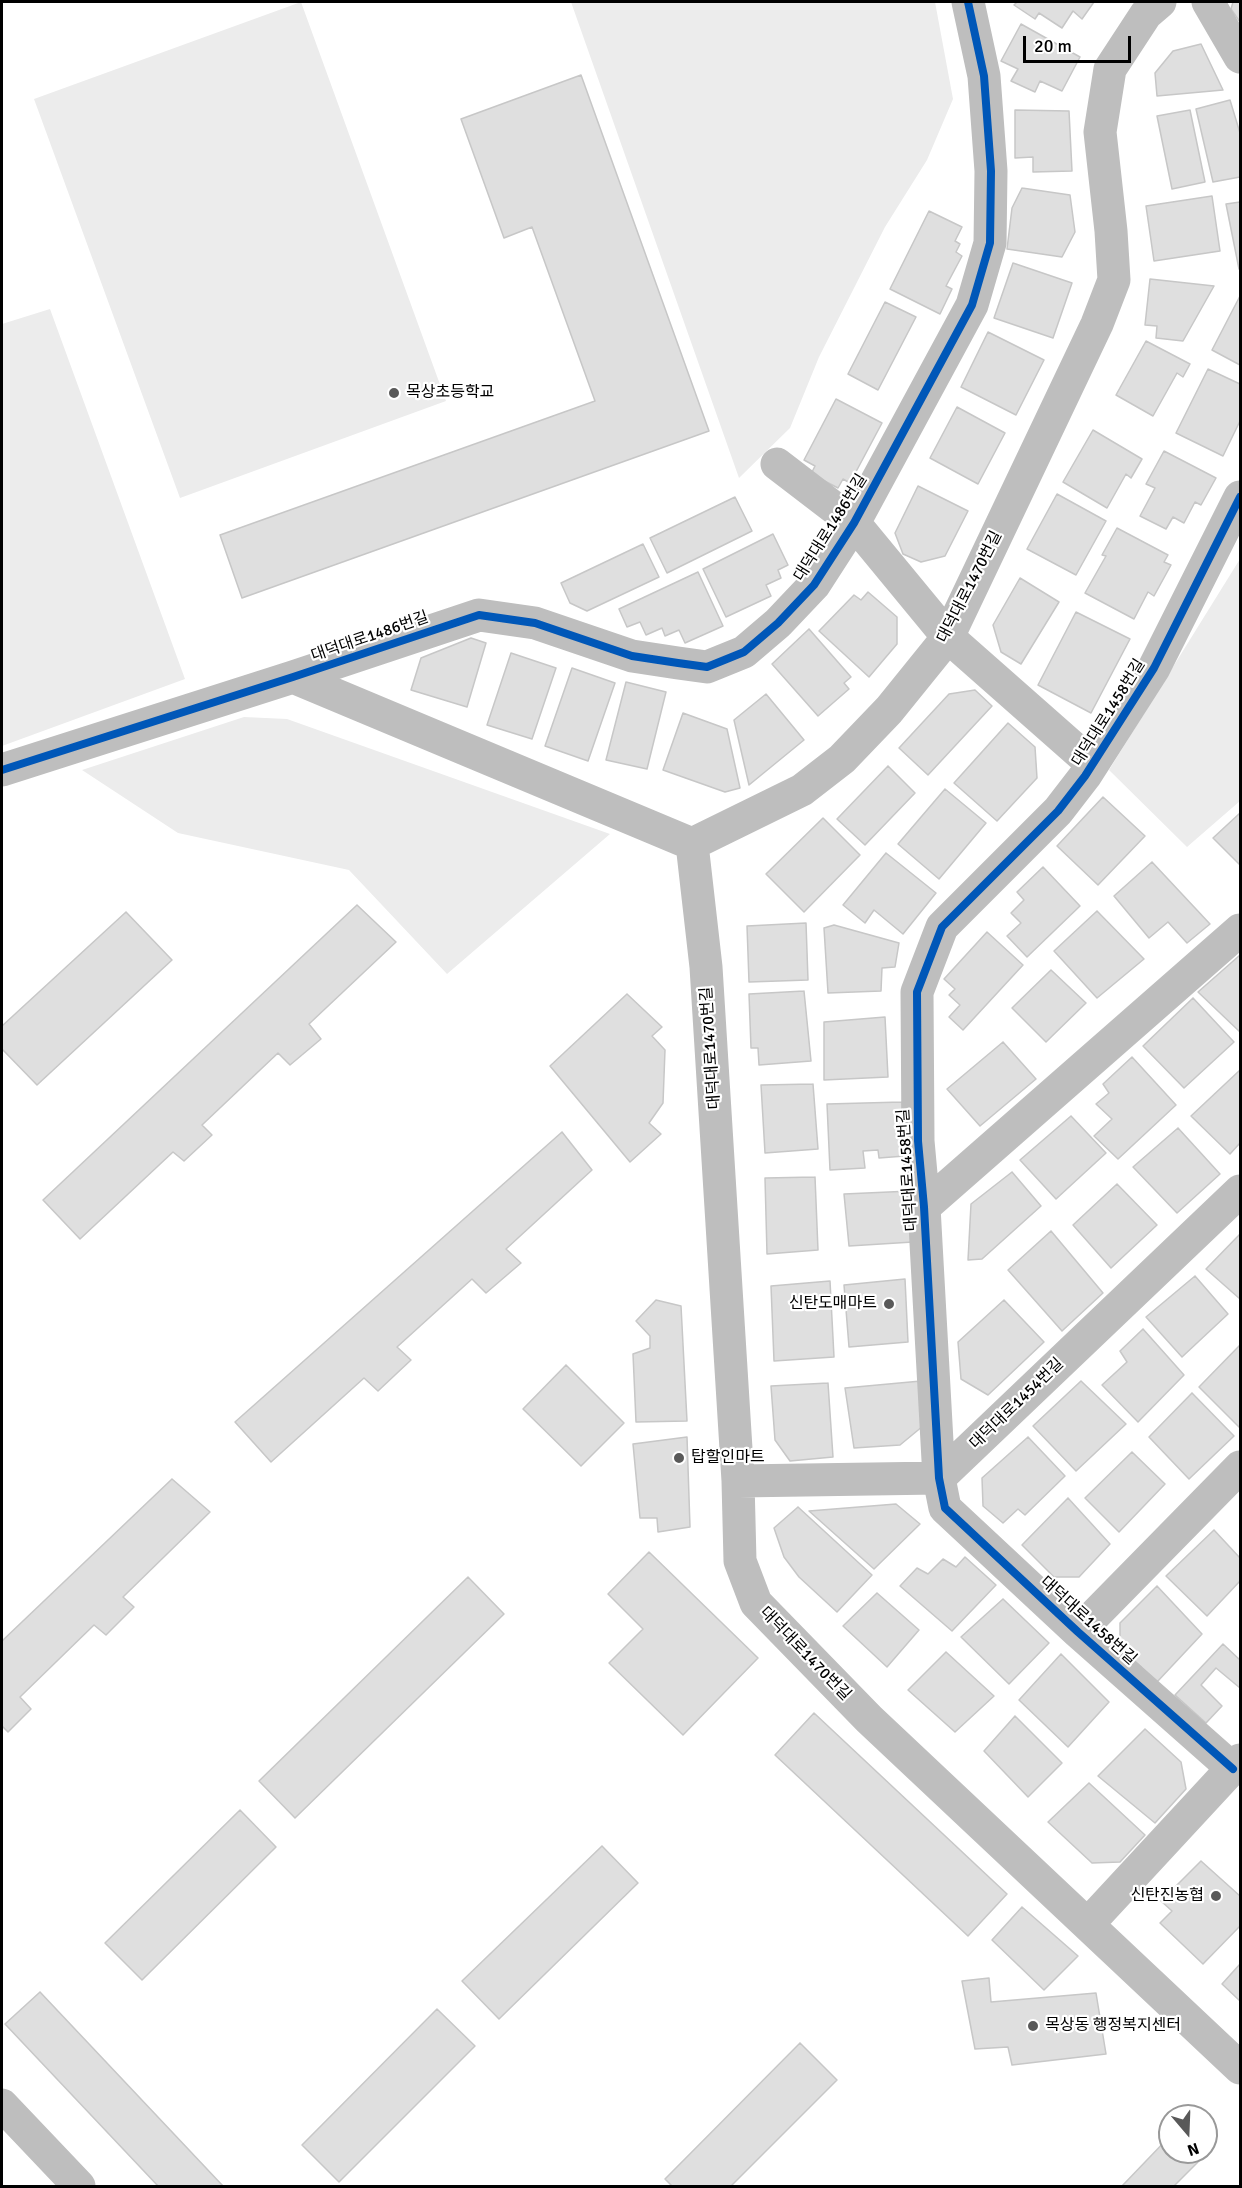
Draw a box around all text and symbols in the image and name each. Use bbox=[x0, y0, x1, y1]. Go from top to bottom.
scale bar bbox=[1026, 24, 1134, 62]
text: 20 m bbox=[1034, 35, 1072, 57]
place label: 목상초등학교 bbox=[406, 383, 494, 403]
marker: 목상초등학교 bbox=[387, 386, 401, 400]
street label: 대덕대로1486번길 bbox=[790, 471, 872, 585]
street label: 대덕대로1470번길 bbox=[934, 528, 1006, 646]
street label: 대덕대로1486번길 bbox=[309, 608, 431, 666]
street label: 대덕대로1458번길 bbox=[1068, 656, 1150, 770]
street label: 대덕대로1470번길 bbox=[697, 986, 725, 1110]
street label: 대덕대로1458번길 bbox=[894, 1108, 922, 1232]
place label: 신탄도매마트 bbox=[789, 1294, 877, 1314]
marker: 신탄도매마트 bbox=[882, 1297, 896, 1311]
street label: 대덕대로1454번길 bbox=[966, 1354, 1068, 1454]
place label: 탑할인마트 bbox=[691, 1448, 765, 1468]
marker: 탑할인마트 bbox=[672, 1451, 686, 1465]
street label: 대덕대로1458번길 bbox=[1036, 1573, 1140, 1669]
street label: 대덕대로1470번길 bbox=[755, 1603, 855, 1705]
place label: 신탄진농협 bbox=[1130, 1886, 1204, 1906]
marker: 신탄진농협 bbox=[1209, 1889, 1223, 1903]
place label: 목상동 행정복지센터 bbox=[1045, 2016, 1181, 2036]
marker: 목상동 행정복지센터 bbox=[1026, 2019, 1040, 2033]
north arrow bbox=[1158, 2104, 1218, 2164]
text: N bbox=[1185, 2138, 1202, 2160]

